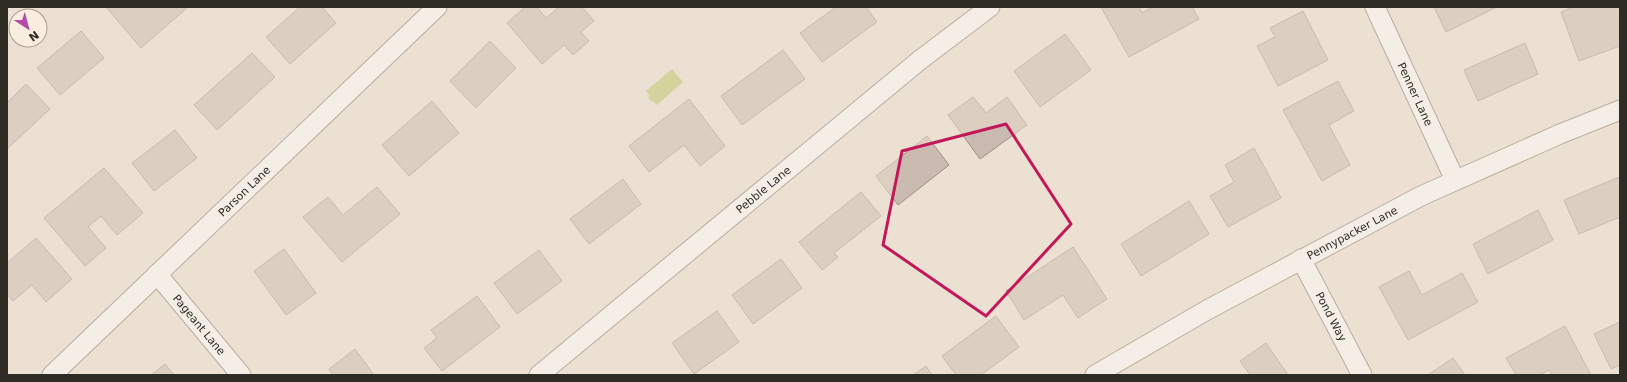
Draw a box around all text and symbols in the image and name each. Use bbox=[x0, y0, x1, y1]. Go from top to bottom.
north arrow bbox=[8, 8, 48, 48]
text: N bbox=[26, 28, 41, 44]
street label: Penner Lane bbox=[1395, 61, 1435, 128]
street label: Pebble Lane bbox=[734, 163, 794, 216]
street label: Parson Lane bbox=[216, 164, 274, 219]
street label: Pennypacker Lane bbox=[1305, 204, 1400, 263]
street label: Pond Way bbox=[1313, 290, 1349, 344]
street label: Pageant Lane bbox=[170, 292, 228, 358]

